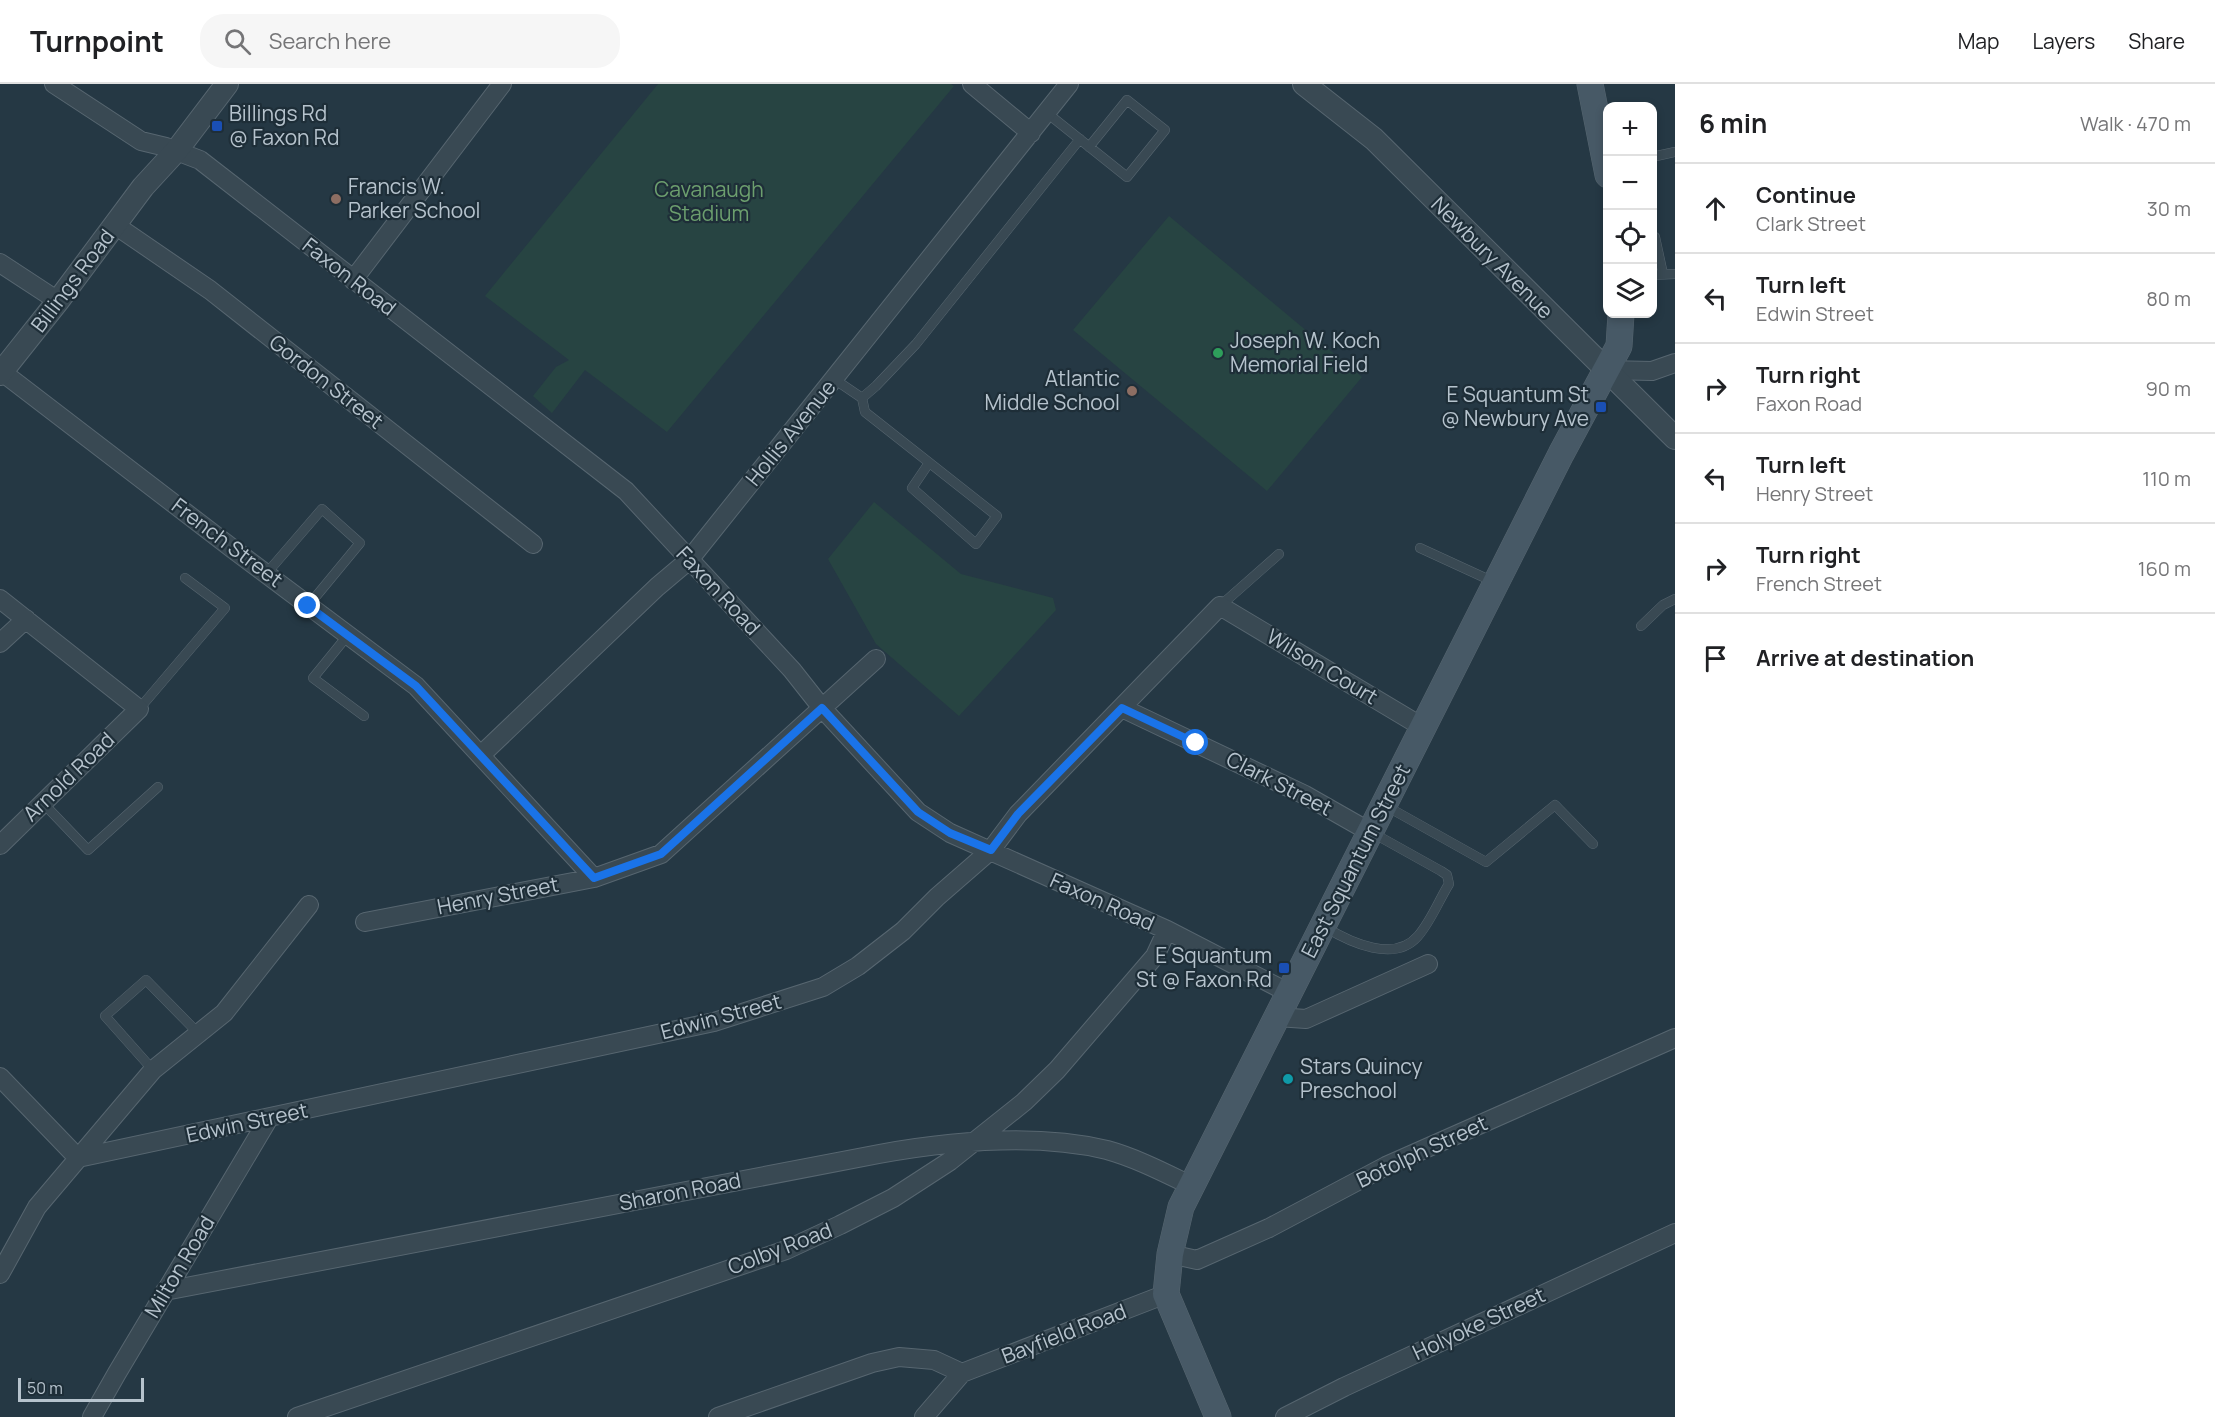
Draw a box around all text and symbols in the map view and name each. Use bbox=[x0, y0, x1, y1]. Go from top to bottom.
search box bbox=[200, 14, 620, 68]
text: Turnpoint bbox=[30, 22, 164, 60]
icon: search bbox=[221, 25, 254, 58]
text: Search here bbox=[269, 26, 391, 56]
text: Map bbox=[1958, 27, 1999, 55]
text: Layers bbox=[2032, 27, 2095, 55]
text: Share bbox=[2128, 27, 2185, 55]
place label: Billings Rd @ Faxon Rd bbox=[229, 99, 339, 151]
map controls bbox=[1603, 102, 1657, 318]
button: + bbox=[1603, 102, 1657, 156]
text: 6 min bbox=[1699, 105, 1767, 141]
text: Walk · 470 m bbox=[2080, 110, 2191, 137]
marker: Billings Rd @ Faxon Rd bbox=[210, 119, 224, 133]
button: − bbox=[1603, 156, 1657, 210]
place label: Francis W. Parker School bbox=[348, 172, 480, 224]
park label: Cavanaugh Stadium bbox=[654, 175, 764, 227]
text: Continue bbox=[1756, 180, 1856, 210]
street label: Newbury Avenue bbox=[1426, 190, 1560, 324]
marker: Francis W. Parker School bbox=[329, 192, 343, 206]
icon: ahead bbox=[1699, 192, 1732, 225]
text: 30 m bbox=[2147, 195, 2191, 222]
button: locate bbox=[1603, 210, 1657, 264]
text: Clark Street bbox=[1756, 210, 1866, 237]
street label: Billings Road bbox=[24, 223, 120, 338]
street label: Faxon Road bbox=[297, 231, 402, 322]
button: layers bbox=[1603, 264, 1657, 318]
text: Turn left bbox=[1756, 270, 1846, 300]
icon: left bbox=[1699, 282, 1732, 315]
text: 80 m bbox=[2146, 285, 2191, 312]
text: Edwin Street bbox=[1756, 300, 1874, 327]
place label: Joseph W. Koch Memorial Field bbox=[1230, 326, 1380, 378]
street label: Gordon Street bbox=[264, 328, 390, 435]
marker: Joseph W. Koch Memorial Field bbox=[1211, 346, 1225, 360]
text: Turn right bbox=[1756, 360, 1861, 390]
place label: Atlantic Middle School bbox=[984, 364, 1120, 416]
icon: right bbox=[1699, 372, 1732, 405]
street label: Hollis Avenue bbox=[739, 374, 842, 491]
text: 90 m bbox=[2145, 375, 2191, 402]
place label: E Squantum St @ Newbury Ave bbox=[1441, 380, 1589, 432]
marker: Atlantic Middle School bbox=[1125, 384, 1139, 398]
text: Faxon Road bbox=[1756, 390, 1862, 417]
marker: E Squantum St @ Newbury Ave bbox=[1594, 400, 1608, 414]
text: Turn left bbox=[1756, 450, 1846, 480]
icon: left bbox=[1699, 462, 1732, 495]
text: 110 m bbox=[2142, 465, 2191, 492]
text: Henry Street bbox=[1756, 480, 1873, 507]
street label: French Street bbox=[166, 491, 289, 593]
street label: Faxon Road bbox=[671, 540, 767, 641]
text: Turn right bbox=[1756, 540, 1861, 570]
icon: right bbox=[1699, 552, 1732, 585]
text: 160 m bbox=[2138, 555, 2191, 582]
text: French Street bbox=[1756, 570, 1882, 597]
route end bbox=[294, 592, 320, 618]
street label: Wilson Court bbox=[1262, 622, 1383, 710]
icon: arrive bbox=[1699, 642, 1732, 675]
text: Arrive at destination bbox=[1756, 643, 1974, 673]
street label: Arnold Road bbox=[16, 726, 120, 827]
route start bbox=[1182, 729, 1208, 755]
street label: Clark Street bbox=[1222, 744, 1337, 822]
street label: East Squantum Street bbox=[1294, 759, 1416, 962]
street label: Faxon Road bbox=[1046, 866, 1159, 937]
street label: Henry Street bbox=[435, 870, 561, 921]
place label: E Squantum St @ Faxon Rd bbox=[1136, 941, 1272, 993]
marker: E Squantum St @ Faxon Rd bbox=[1277, 961, 1291, 975]
street label: Edwin Street bbox=[657, 986, 784, 1046]
place label: Stars Quincy Preschool bbox=[1300, 1052, 1423, 1104]
marker: Stars Quincy Preschool bbox=[1281, 1072, 1295, 1086]
street label: Edwin Street bbox=[183, 1095, 310, 1149]
street label: Botolph Street bbox=[1352, 1109, 1492, 1194]
street label: Sharon Road bbox=[617, 1166, 743, 1217]
street label: Milton Road bbox=[138, 1210, 221, 1323]
street label: Colby Road bbox=[724, 1215, 836, 1281]
street label: Holyoke Street bbox=[1408, 1280, 1549, 1366]
street label: Bayfield Road bbox=[997, 1296, 1130, 1370]
scale bar bbox=[18, 1375, 144, 1402]
text: 50 m bbox=[27, 1377, 63, 1399]

